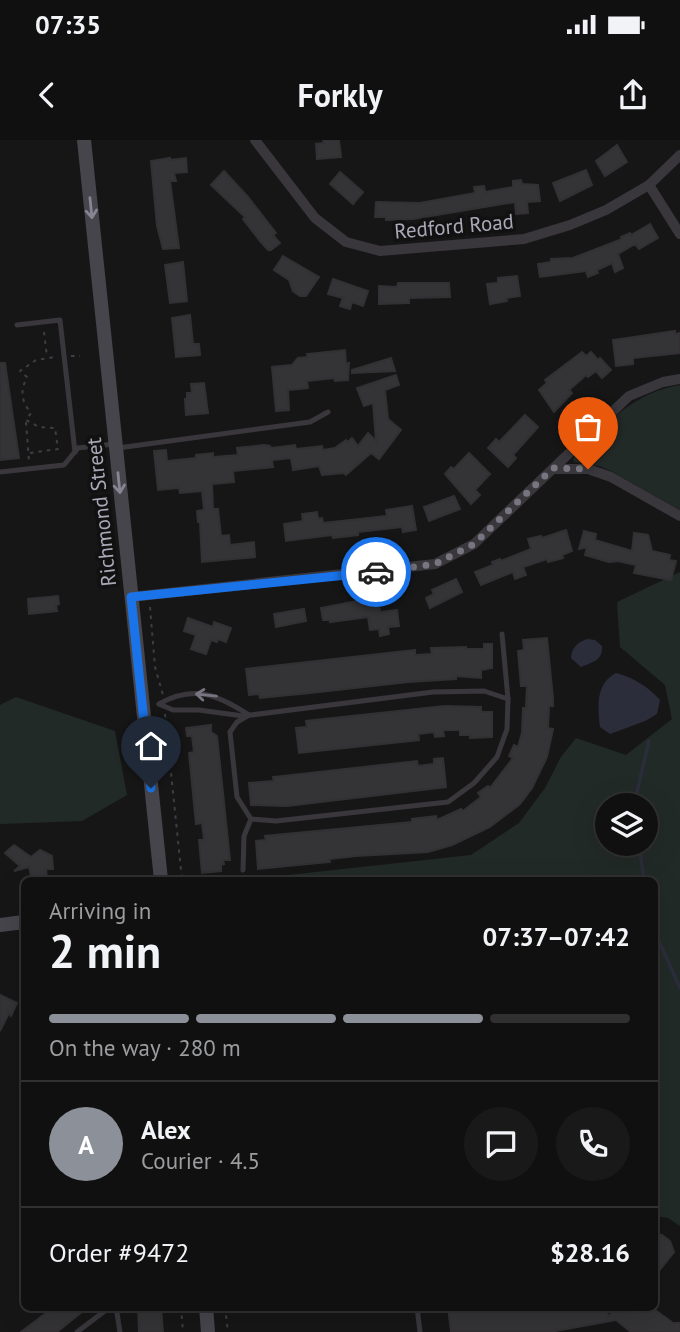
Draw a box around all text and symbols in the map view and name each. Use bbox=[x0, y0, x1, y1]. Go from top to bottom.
text: 07:35 bbox=[35, 8, 101, 41]
text: Forkly bbox=[297, 74, 383, 116]
icon: back bbox=[28, 76, 66, 114]
icon: share bbox=[614, 76, 652, 114]
one-way arrow bbox=[85, 196, 98, 219]
street label: Redford Road bbox=[393, 207, 515, 245]
pin bbox=[558, 397, 618, 469]
icon: bag bbox=[569, 408, 607, 446]
street label: Richmond Street bbox=[80, 436, 122, 588]
one-way arrow bbox=[113, 471, 126, 494]
courier bbox=[341, 537, 411, 607]
icon: car bbox=[357, 553, 395, 591]
one-way arrow bbox=[195, 688, 217, 701]
pin bbox=[121, 716, 181, 788]
icon: home bbox=[132, 727, 170, 765]
map controls bbox=[595, 793, 658, 856]
button: layers bbox=[595, 793, 658, 856]
text: Arriving in bbox=[49, 896, 151, 925]
text: 07:37–07:42 bbox=[483, 920, 630, 953]
text: 2 min bbox=[49, 921, 161, 981]
text: On the way · 280 m bbox=[49, 1033, 241, 1062]
button: chat bbox=[464, 1107, 538, 1181]
button: phone bbox=[556, 1107, 630, 1181]
text: Alex bbox=[141, 1113, 191, 1146]
text: A bbox=[78, 1128, 94, 1161]
text: Courier · 4.5 bbox=[141, 1146, 260, 1175]
text: Order #9472 bbox=[49, 1236, 189, 1269]
text: $28.16 bbox=[550, 1236, 630, 1269]

